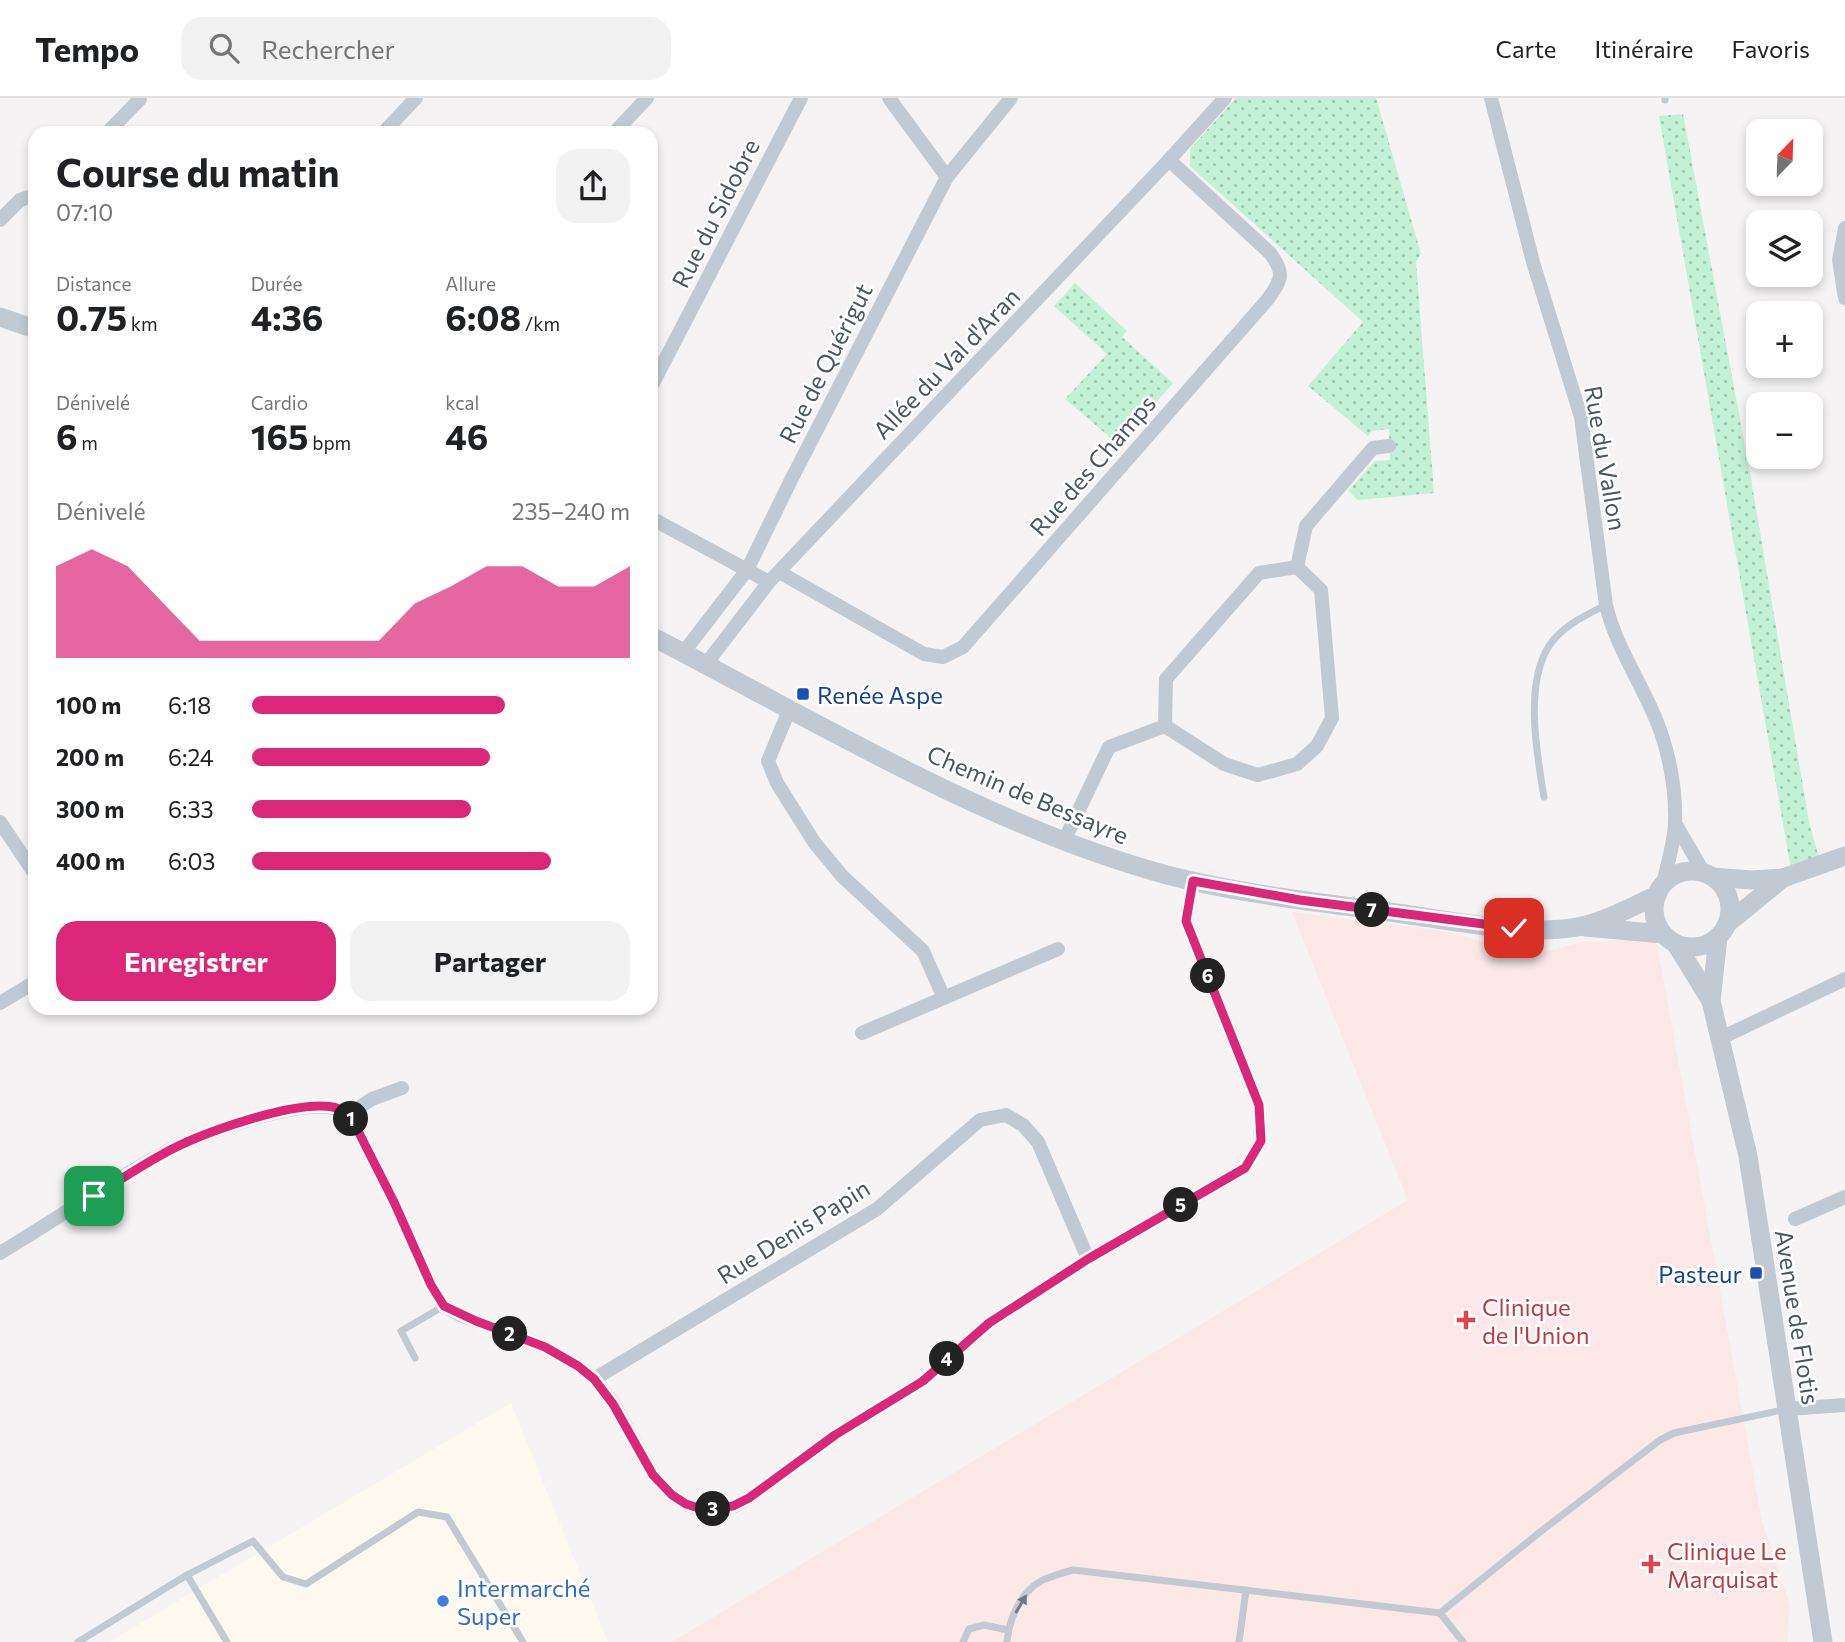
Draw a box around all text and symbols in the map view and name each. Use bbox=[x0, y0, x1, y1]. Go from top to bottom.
search box bbox=[181, 17, 671, 80]
text: Tempo bbox=[35, 28, 139, 69]
icon: search bbox=[205, 29, 243, 67]
text: Rechercher bbox=[261, 33, 395, 64]
text: Carte bbox=[1496, 34, 1557, 63]
text: Itinéraire bbox=[1595, 34, 1694, 63]
text: Favoris bbox=[1732, 34, 1810, 63]
north arrow bbox=[1746, 119, 1824, 196]
map controls bbox=[1746, 119, 1823, 469]
street label: Rue du Sidobre bbox=[665, 134, 765, 292]
text: Course du matin bbox=[56, 148, 339, 195]
button: share bbox=[556, 149, 630, 223]
text: 07:10 bbox=[56, 198, 113, 226]
button: layers bbox=[1746, 210, 1823, 287]
text: Distance bbox=[56, 272, 132, 295]
text: Durée bbox=[251, 272, 303, 295]
text: Allure bbox=[445, 272, 496, 295]
street label: Rue de Quérigut bbox=[772, 278, 878, 448]
street label: Allée du Val d'Aran bbox=[867, 282, 1025, 444]
text: 0.75 bbox=[56, 295, 127, 338]
text: 4:36 bbox=[251, 295, 323, 338]
text: 6:08 bbox=[445, 295, 521, 338]
button: + bbox=[1746, 301, 1823, 378]
text: km bbox=[127, 312, 158, 335]
text: /km bbox=[521, 312, 560, 335]
street label: Rue du Vallon bbox=[1579, 383, 1633, 533]
street label: Rue des Champs bbox=[1023, 389, 1161, 541]
text: Dénivelé bbox=[56, 391, 130, 414]
text: Cardio bbox=[251, 391, 308, 414]
text: kcal bbox=[445, 391, 479, 414]
button: − bbox=[1746, 392, 1823, 469]
text: 6 bbox=[56, 414, 78, 457]
text: 165 bbox=[251, 414, 309, 457]
text: 46 bbox=[445, 414, 488, 457]
text: m bbox=[78, 431, 98, 454]
text: bpm bbox=[309, 431, 351, 454]
text: Dénivelé bbox=[56, 497, 146, 525]
text: 235–240 m bbox=[512, 497, 630, 525]
place label: Renée Aspe bbox=[817, 680, 943, 709]
marker: Renée Aspe bbox=[795, 686, 811, 702]
text: 100 m bbox=[56, 691, 121, 719]
text: 6:18 bbox=[168, 691, 211, 719]
street label: Chemin de Bessayre bbox=[923, 738, 1133, 850]
text: 200 m bbox=[56, 743, 124, 771]
text: 6:24 bbox=[168, 743, 214, 771]
text: 300 m bbox=[56, 795, 124, 823]
text: 6:33 bbox=[168, 795, 214, 823]
text: 400 m bbox=[56, 847, 125, 875]
text: 6:03 bbox=[168, 847, 215, 875]
pin: 7 bbox=[1354, 892, 1390, 928]
text: 7 bbox=[1366, 898, 1377, 921]
pin bbox=[1484, 898, 1544, 958]
icon: check bbox=[1495, 909, 1533, 947]
button: Enregistrer bbox=[56, 921, 336, 1001]
button: Partager bbox=[350, 921, 630, 1001]
pin: 6 bbox=[1190, 958, 1226, 994]
text: 6 bbox=[1202, 964, 1213, 987]
pin: 1 bbox=[334, 1102, 368, 1136]
text: 1 bbox=[346, 1107, 355, 1130]
pin bbox=[64, 1166, 124, 1226]
street label: Rue Denis Papin bbox=[711, 1173, 875, 1289]
icon: arrive bbox=[75, 1177, 113, 1215]
pin: 5 bbox=[1164, 1188, 1198, 1222]
text: 5 bbox=[1175, 1193, 1186, 1216]
street label: Avenue de Flotis bbox=[1770, 1227, 1826, 1407]
place label: Pasteur bbox=[1658, 1259, 1742, 1288]
marker: Pasteur bbox=[1748, 1265, 1764, 1281]
place label: Clinique de l'Union bbox=[1482, 1292, 1590, 1349]
marker: Clinique de l'Union bbox=[1456, 1310, 1476, 1330]
pin: 2 bbox=[492, 1316, 528, 1352]
text: 2 bbox=[504, 1322, 515, 1345]
pin: 4 bbox=[930, 1342, 964, 1376]
text: 4 bbox=[941, 1347, 952, 1370]
pin: 3 bbox=[696, 1492, 730, 1526]
text: 3 bbox=[707, 1497, 718, 1520]
place label: Clinique Le Marquisat bbox=[1667, 1536, 1787, 1593]
marker: Clinique Le Marquisat bbox=[1641, 1554, 1661, 1574]
place label: Intermarché Super bbox=[457, 1573, 590, 1630]
marker: Intermarché Super bbox=[435, 1593, 451, 1609]
one-way arrow bbox=[1014, 1595, 1027, 1614]

